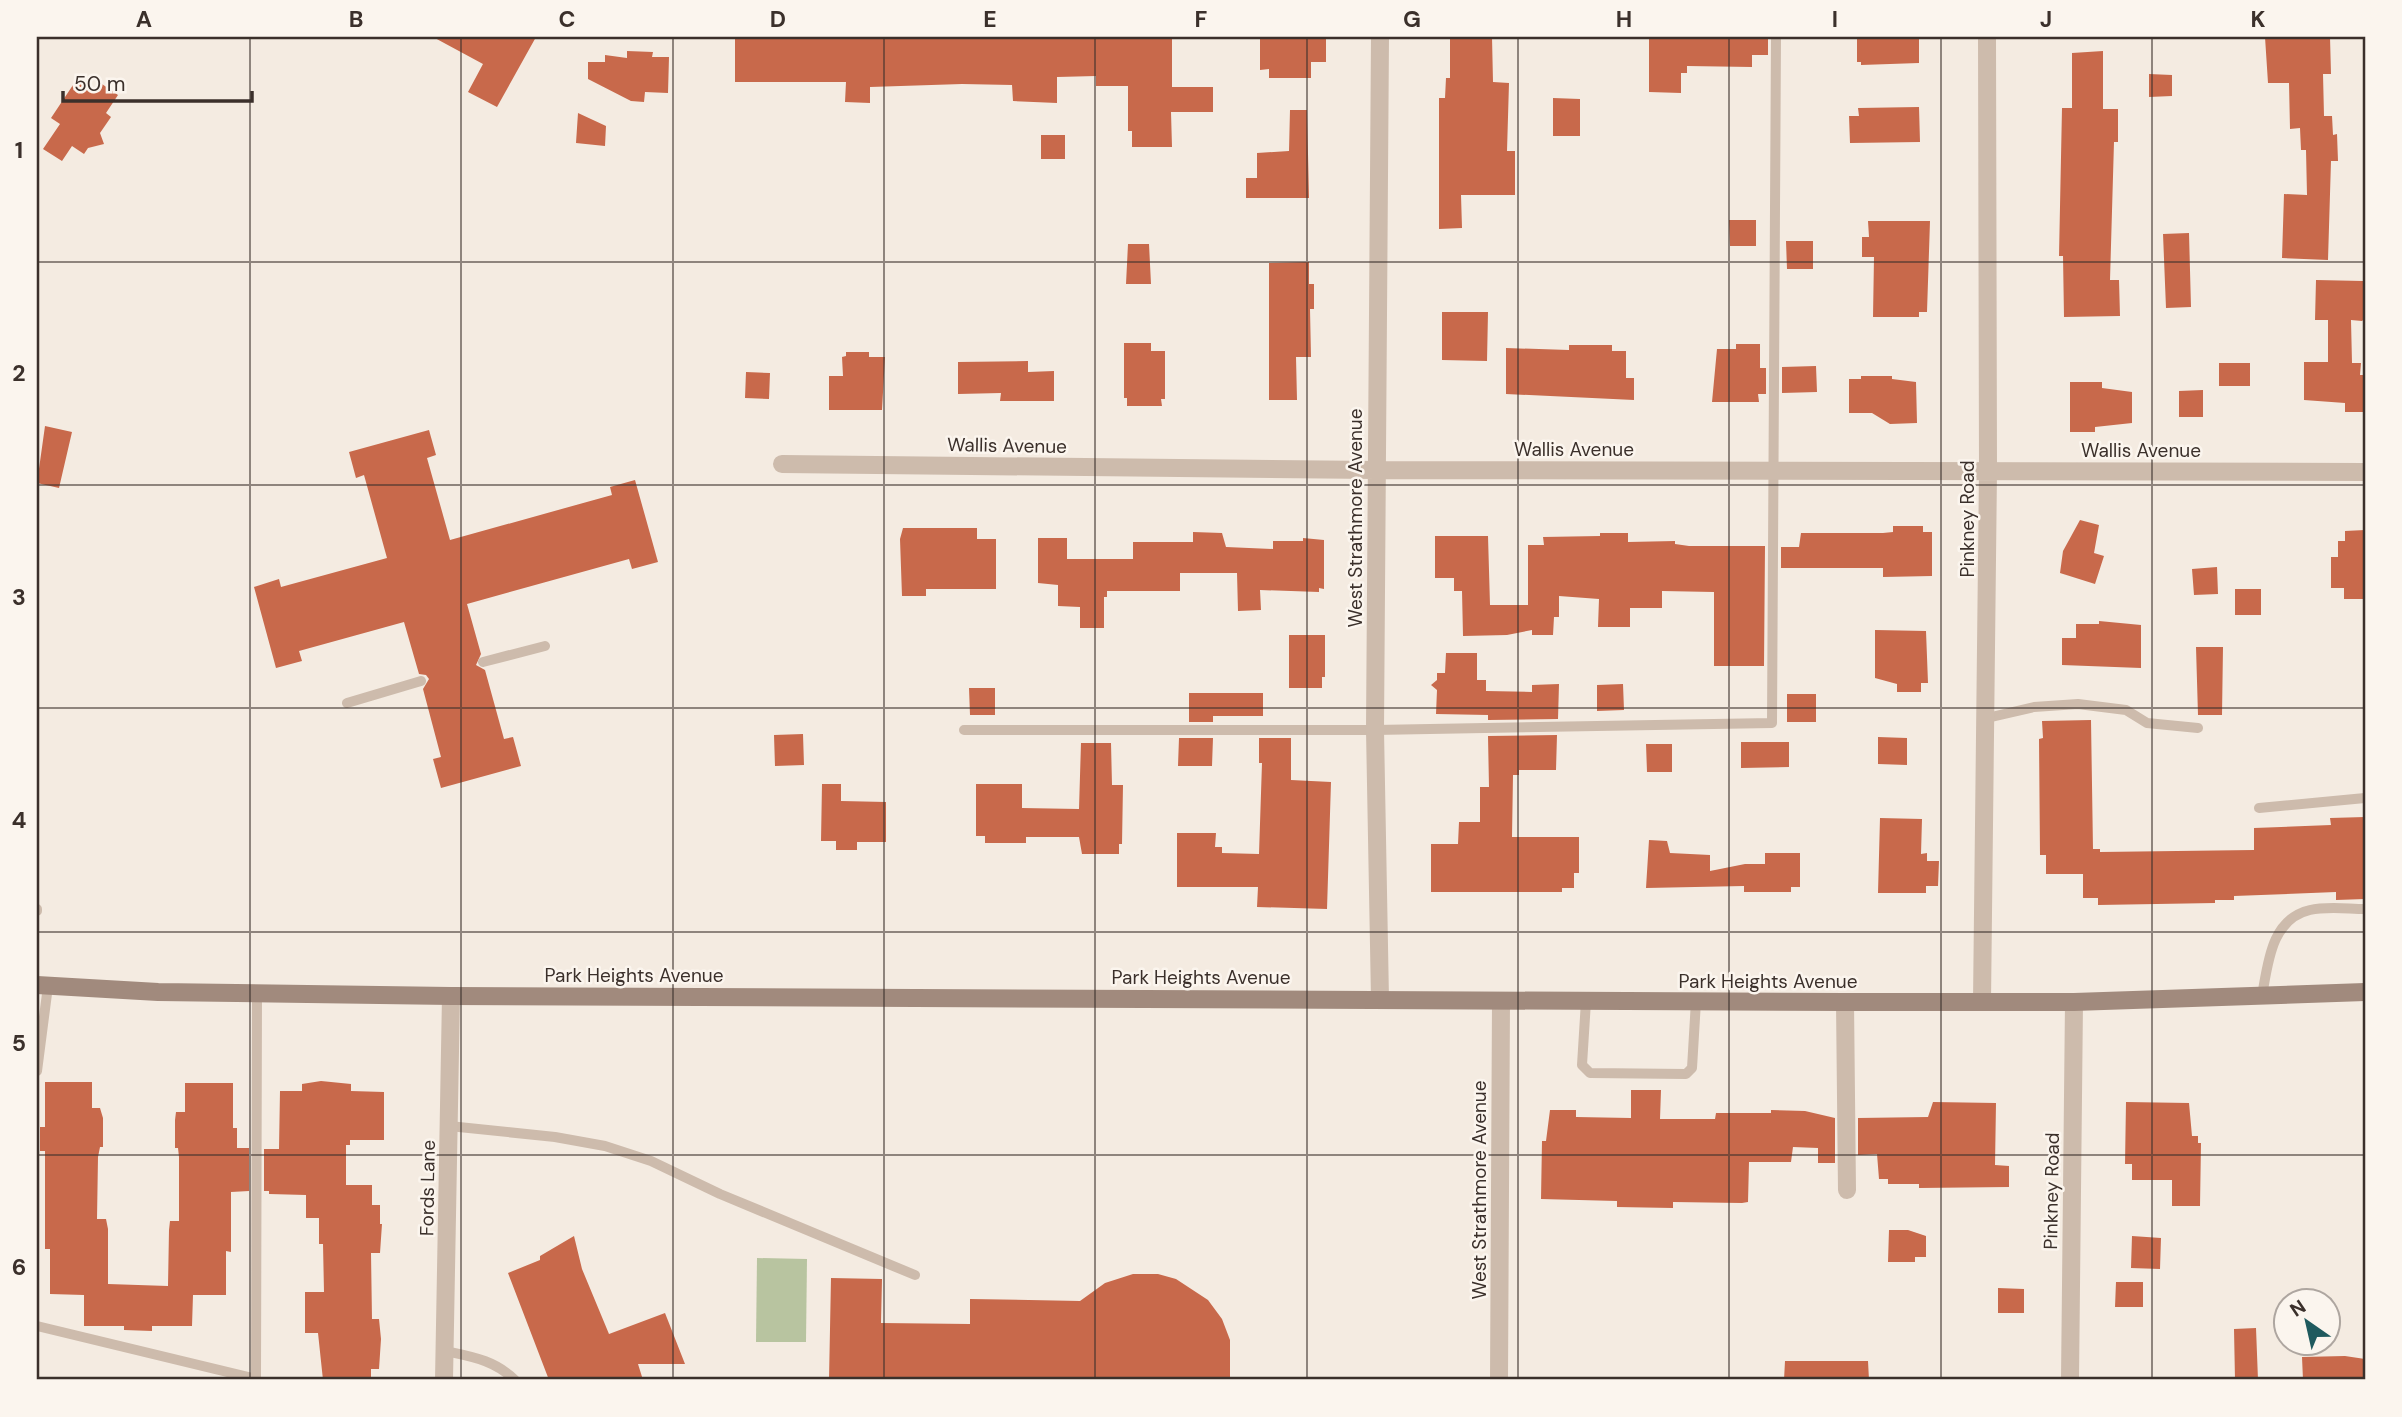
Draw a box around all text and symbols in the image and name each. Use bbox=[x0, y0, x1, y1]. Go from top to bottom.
text: A bbox=[136, 4, 152, 34]
text: B bbox=[349, 4, 363, 34]
text: C bbox=[559, 4, 575, 34]
text: D bbox=[770, 4, 786, 34]
text: E bbox=[983, 4, 997, 34]
text: F bbox=[1195, 4, 1208, 34]
text: G bbox=[1403, 4, 1421, 34]
text: H bbox=[1616, 4, 1632, 34]
text: I bbox=[1832, 4, 1838, 34]
text: J bbox=[2040, 4, 2052, 34]
text: K bbox=[2250, 4, 2266, 34]
scale bar bbox=[63, 60, 252, 104]
text: 50 m bbox=[74, 70, 125, 98]
text: 1 bbox=[15, 135, 23, 165]
text: 2 bbox=[12, 358, 26, 388]
street label: West Strathmore Avenue bbox=[1343, 408, 1368, 628]
street label: Wallis Avenue bbox=[947, 432, 1067, 459]
street label: Wallis Avenue bbox=[1514, 437, 1634, 462]
street label: Wallis Avenue bbox=[2081, 438, 2201, 463]
street label: Pinkney Road bbox=[1955, 460, 1980, 578]
text: 3 bbox=[12, 582, 26, 612]
text: 4 bbox=[12, 805, 27, 835]
street label: Park Heights Avenue bbox=[545, 963, 724, 988]
street label: Park Heights Avenue bbox=[1112, 965, 1291, 990]
street label: Park Heights Avenue bbox=[1679, 969, 1858, 994]
text: 5 bbox=[12, 1028, 26, 1058]
street label: West Strathmore Avenue bbox=[1467, 1080, 1492, 1300]
street label: Pinkney Road bbox=[2038, 1132, 2065, 1250]
street label: Fords Lane bbox=[414, 1140, 441, 1236]
text: 6 bbox=[12, 1252, 26, 1282]
north arrow bbox=[2272, 1288, 2342, 1358]
text: N bbox=[2285, 1294, 2311, 1323]

